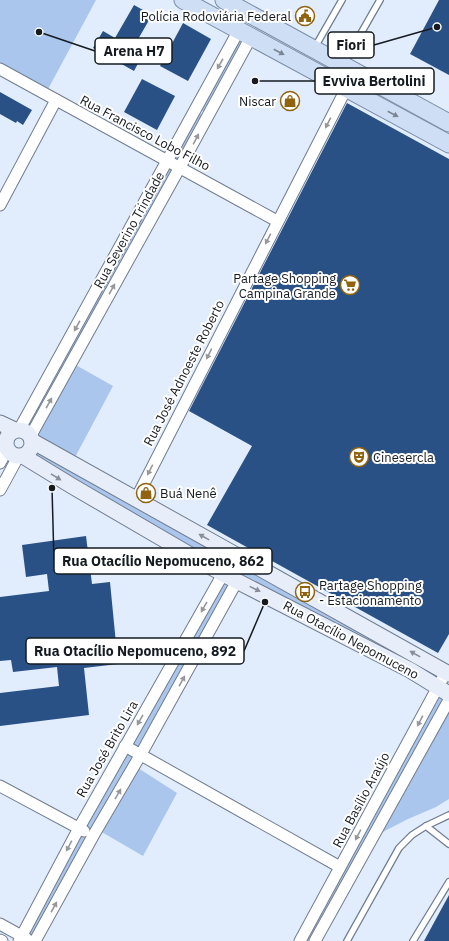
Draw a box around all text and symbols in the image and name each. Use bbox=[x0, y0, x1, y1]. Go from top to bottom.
public building icon: Polícia Rodoviária Federal bbox=[294, 5, 316, 27]
place label: Polícia Rodoviária Federal bbox=[141, 8, 291, 25]
callout: Fiori bbox=[328, 32, 374, 58]
text: Fiori bbox=[336, 36, 366, 54]
callout: Arena H7 bbox=[95, 38, 172, 64]
text: Arena H7 bbox=[103, 42, 165, 60]
one-way arrow bbox=[273, 49, 284, 55]
one-way arrow bbox=[217, 59, 223, 70]
callout: Evviva Bertolini bbox=[315, 68, 434, 94]
text: Evviva Bertolini bbox=[323, 72, 425, 90]
shop icon: Niscar bbox=[279, 90, 301, 112]
street label: Rua Francisco Lobo Filho bbox=[77, 91, 213, 175]
place label: Niscar bbox=[239, 93, 276, 110]
one-way arrow bbox=[387, 111, 399, 117]
one-way arrow bbox=[325, 117, 331, 129]
one-way arrow bbox=[192, 133, 199, 144]
street label: Rua Severino Trindade bbox=[90, 169, 168, 291]
one-way arrow bbox=[265, 233, 272, 244]
place label: Partage Shopping Campina Grande bbox=[233, 270, 336, 302]
supermarket icon: Partage Shopping Campina Grande bbox=[339, 274, 361, 296]
one-way arrow bbox=[109, 283, 116, 295]
street label: Rua José Adnoeste Roberto bbox=[140, 297, 228, 449]
one-way arrow bbox=[73, 320, 80, 332]
one-way arrow bbox=[206, 349, 212, 360]
one-way arrow bbox=[46, 397, 53, 409]
theatre icon: Cinesercla bbox=[348, 446, 370, 468]
place label: Cinesercla bbox=[373, 449, 434, 466]
one-way arrow bbox=[147, 465, 153, 476]
one-way arrow bbox=[50, 473, 62, 480]
shop icon: Buá Nenê bbox=[135, 482, 157, 504]
place label: Buá Nenê bbox=[160, 485, 217, 502]
one-way arrow bbox=[198, 533, 210, 540]
callout: Rua Otacílio Nepomuceno, 862 bbox=[54, 548, 272, 574]
text: Rua Otacílio Nepomuceno, 862 bbox=[62, 552, 264, 570]
place label: Partage Shopping - Estacionamento bbox=[319, 577, 422, 609]
bus stop icon: Partage Shopping - Estacionamento bbox=[294, 581, 316, 603]
one-way arrow bbox=[249, 586, 260, 592]
street label: Rua Otacílio Nepomuceno bbox=[280, 597, 422, 683]
one-way arrow bbox=[201, 601, 207, 613]
callout: Rua Otacílio Nepomuceno, 892 bbox=[26, 638, 244, 664]
text: Rua Otacílio Nepomuceno, 892 bbox=[34, 642, 236, 660]
one-way arrow bbox=[409, 651, 421, 658]
one-way arrow bbox=[178, 675, 185, 686]
street label: Rua José Brito Lira bbox=[72, 698, 142, 800]
one-way arrow bbox=[136, 714, 143, 726]
one-way arrow bbox=[416, 715, 423, 727]
street label: Rua Basílio Araújo bbox=[329, 749, 393, 851]
one-way arrow bbox=[114, 788, 121, 800]
one-way arrow bbox=[354, 829, 361, 841]
one-way arrow bbox=[66, 840, 72, 852]
one-way arrow bbox=[50, 901, 57, 913]

